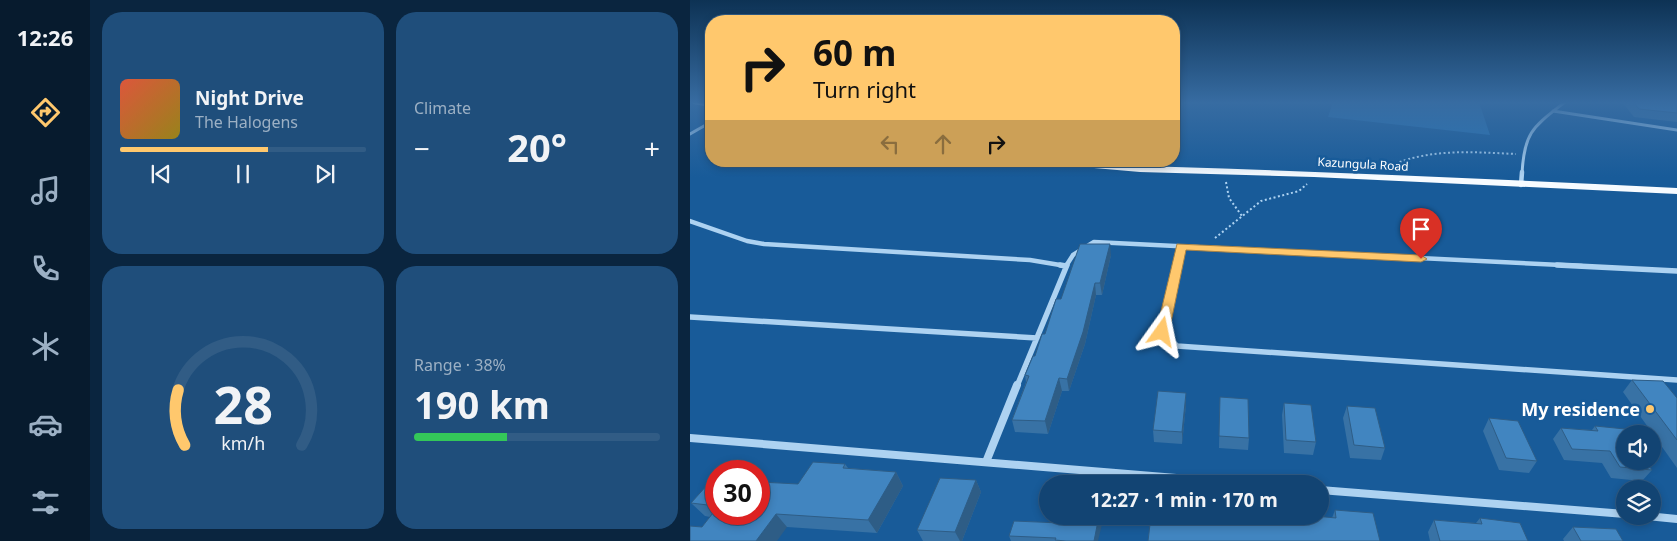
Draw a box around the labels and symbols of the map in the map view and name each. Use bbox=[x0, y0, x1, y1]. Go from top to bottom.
street label: Kazungula Road bbox=[1317, 153, 1409, 175]
pin bbox=[1400, 208, 1442, 259]
position arrow bbox=[1135, 305, 1187, 357]
place label: My residence bbox=[1521, 397, 1640, 421]
marker: My residence bbox=[1644, 403, 1656, 415]
speed limit sign: 30 bbox=[705, 460, 770, 525]

